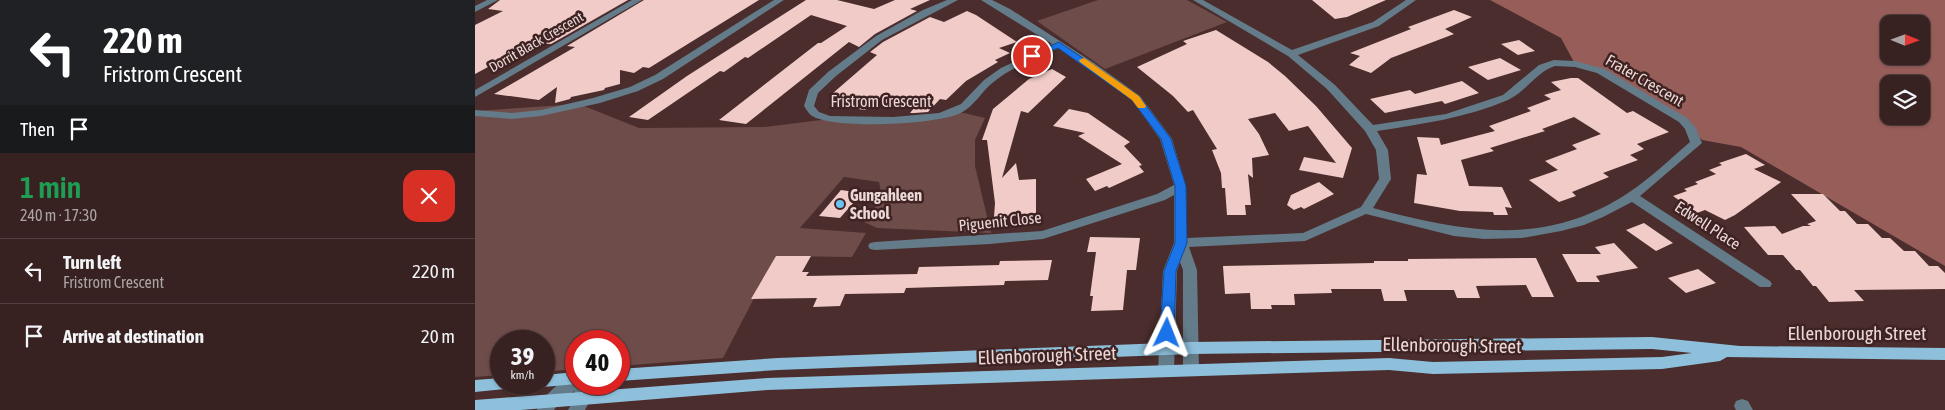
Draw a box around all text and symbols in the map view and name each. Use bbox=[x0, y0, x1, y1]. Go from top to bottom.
street label: Dorrit Black Crescent bbox=[486, 9, 586, 75]
north arrow bbox=[1880, 15, 1930, 65]
map controls bbox=[1880, 15, 1930, 125]
icon: left bbox=[20, 20, 85, 85]
text: 220 m bbox=[103, 20, 182, 60]
pin bbox=[1011, 35, 1053, 77]
icon: arrive bbox=[1018, 42, 1046, 70]
street label: Frater Crescent bbox=[1603, 50, 1687, 110]
text: Fristrom Crescent bbox=[103, 61, 242, 87]
button: layers bbox=[1880, 75, 1930, 125]
street label: Fristrom Crescent bbox=[830, 92, 932, 110]
icon: arrive bbox=[65, 115, 93, 143]
text: Then bbox=[20, 118, 55, 140]
text: 1 min bbox=[20, 170, 81, 204]
button: close bbox=[403, 170, 455, 222]
place label: Gungahleen School bbox=[850, 186, 922, 222]
street label: Edwell Place bbox=[1672, 197, 1744, 253]
marker: Gungahleen School bbox=[834, 198, 846, 210]
text: 240 m · 17:30 bbox=[20, 206, 97, 224]
street label: Piguenit Close bbox=[958, 208, 1042, 235]
text: Turn left bbox=[63, 251, 121, 273]
icon: left bbox=[20, 257, 48, 285]
text: 220 m bbox=[412, 260, 455, 282]
text: Fristrom Crescent bbox=[63, 273, 164, 291]
position arrow bbox=[1140, 306, 1192, 358]
icon: arrive bbox=[20, 322, 48, 350]
street label: Ellenborough Street bbox=[1787, 322, 1927, 344]
text: Arrive at destination bbox=[63, 325, 204, 347]
text: 20 m bbox=[421, 325, 455, 347]
speed limit sign: 40 bbox=[565, 330, 630, 395]
street label: Ellenborough Street bbox=[1382, 333, 1522, 357]
text: 39 bbox=[511, 342, 534, 370]
street label: Ellenborough Street bbox=[977, 342, 1117, 368]
text: km/h bbox=[511, 368, 534, 382]

